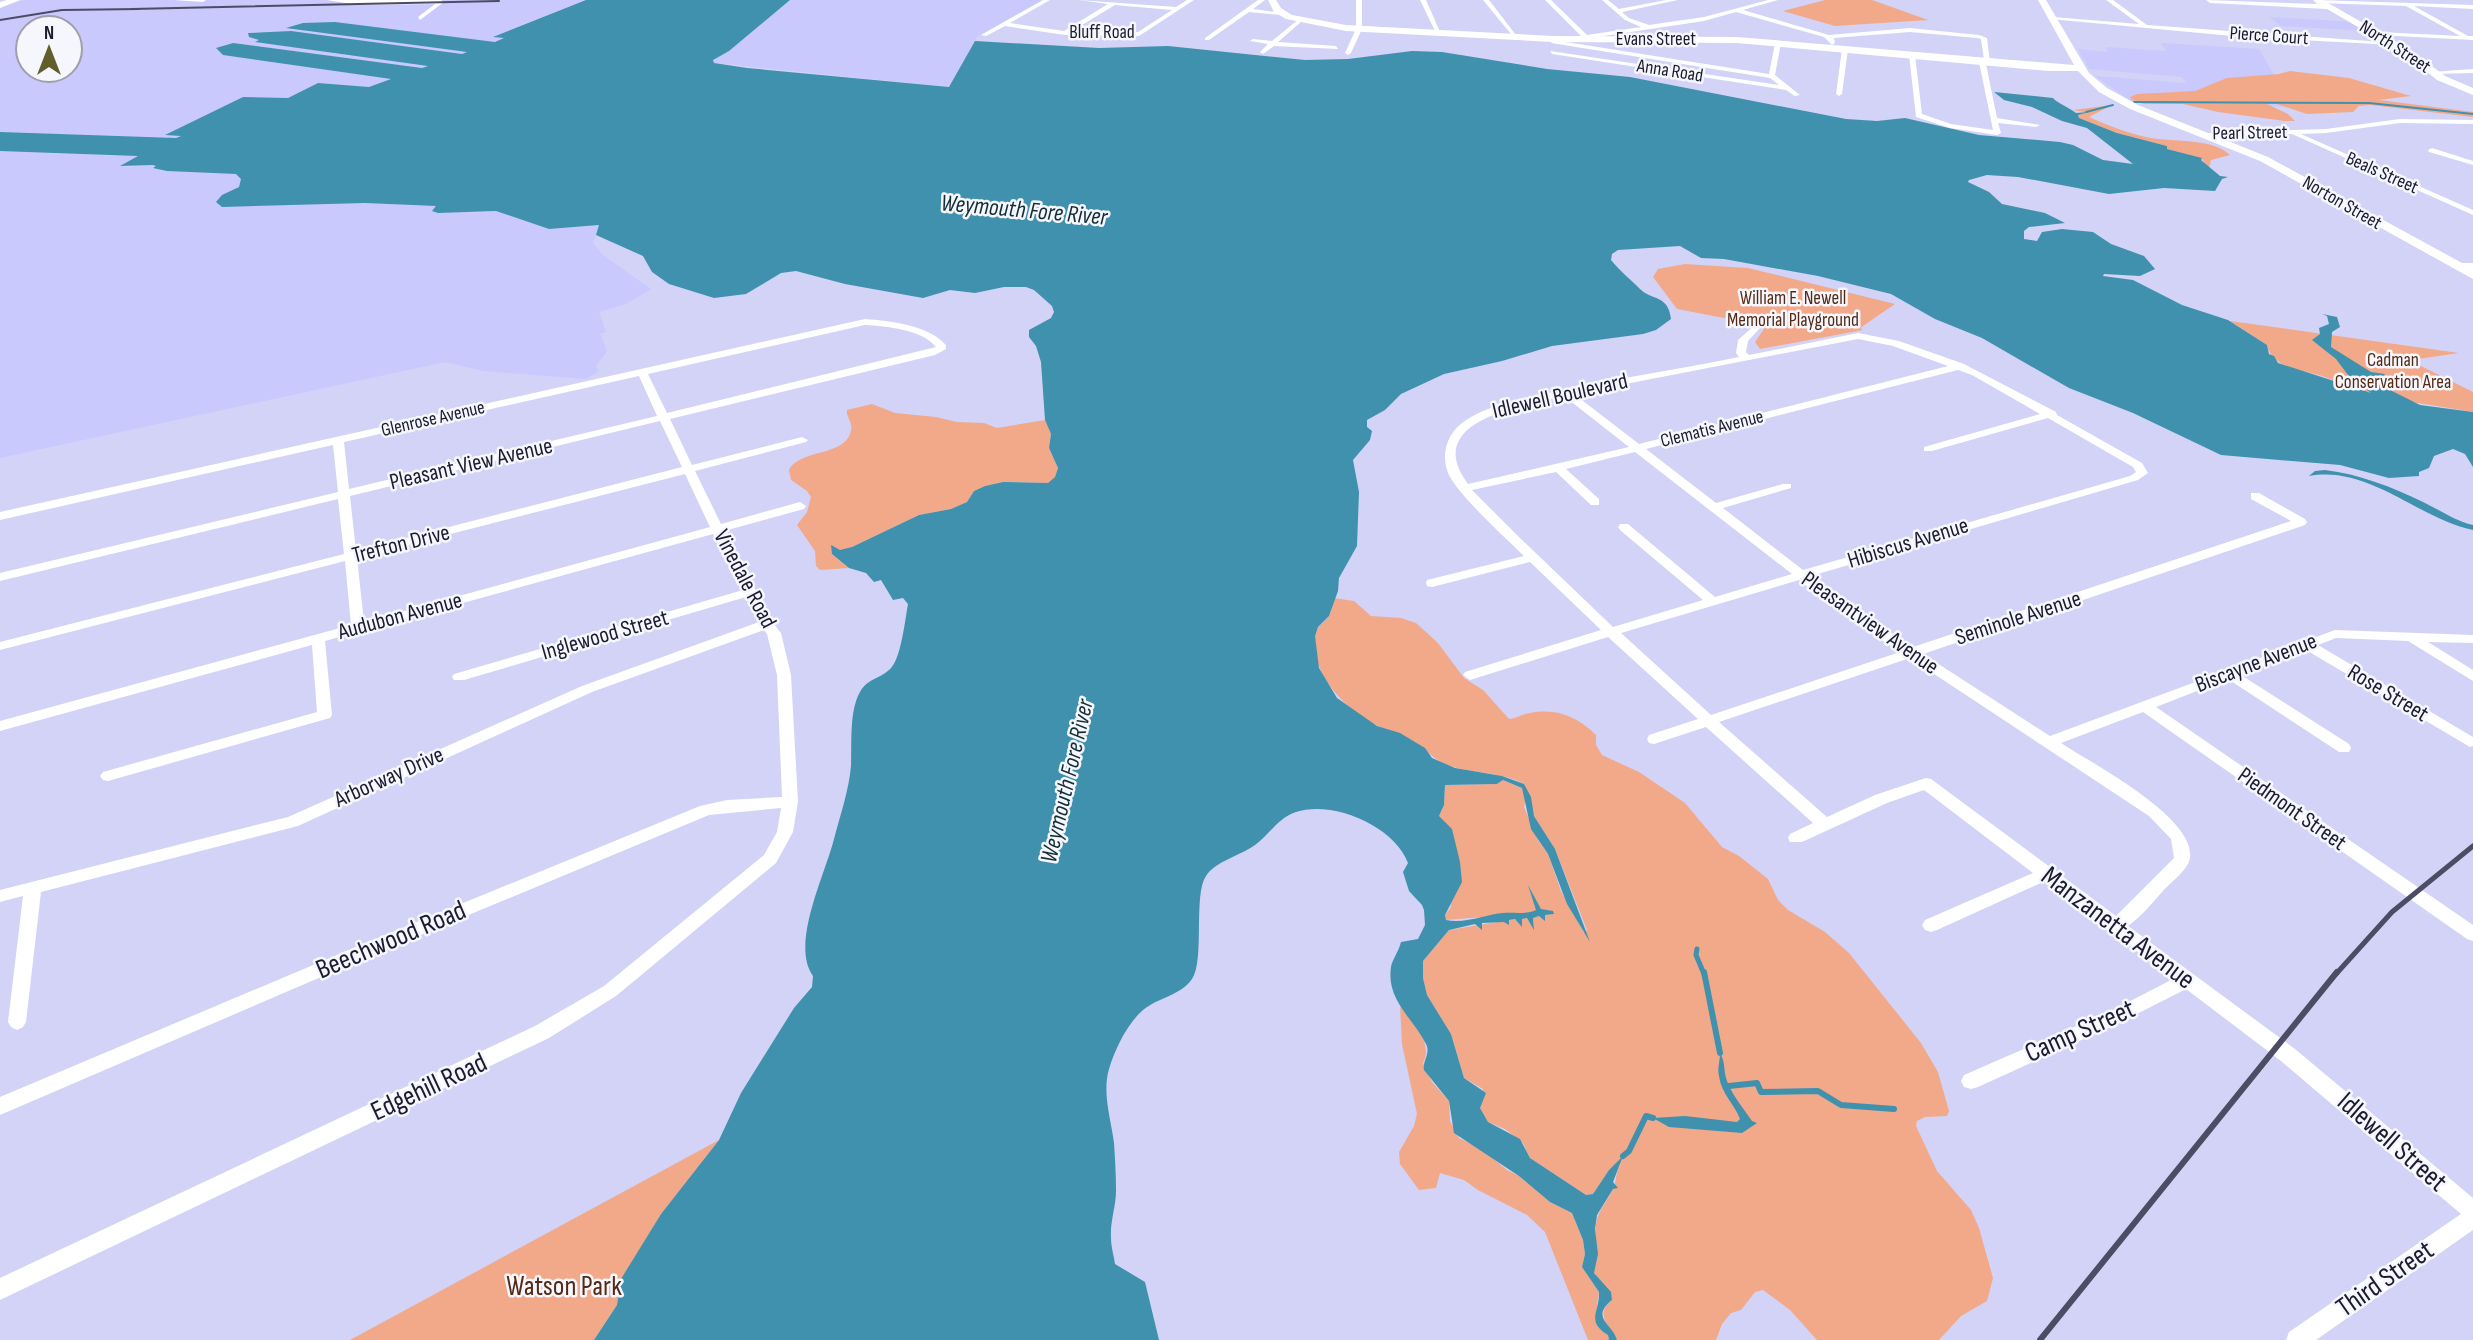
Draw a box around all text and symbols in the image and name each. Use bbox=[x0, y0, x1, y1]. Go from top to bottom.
north arrow bbox=[14, 14, 84, 84]
street label: North Street bbox=[2355, 15, 2435, 79]
street label: Bluff Road bbox=[1069, 21, 1135, 44]
text: N bbox=[44, 22, 54, 45]
street label: Pierce Court bbox=[2229, 22, 2309, 50]
street label: Evans Street bbox=[1616, 28, 1696, 51]
street label: Anna Road bbox=[1634, 54, 1705, 88]
street label: Pearl Street bbox=[2212, 121, 2288, 145]
street label: Beals Street bbox=[2342, 147, 2422, 199]
street label: Norton Street bbox=[2298, 171, 2386, 235]
water label: Weymouth Fore River bbox=[940, 188, 1110, 232]
park label: William E. Newell Memorial Playground bbox=[1727, 287, 1859, 332]
park label: Cadman Conservation Area bbox=[2335, 349, 2451, 394]
street label: Idlewell Boulevard bbox=[1490, 367, 1630, 425]
street label: Glenrose Avenue bbox=[379, 396, 487, 442]
street label: Clematis Avenue bbox=[1658, 405, 1766, 453]
street label: Pleasant View Avenue bbox=[387, 432, 555, 496]
street label: Hibiscus Avenue bbox=[1844, 511, 1972, 575]
street label: Trefton Drive bbox=[349, 518, 453, 570]
street label: Vinedale Road bbox=[707, 525, 783, 633]
street label: Pleasantview Avenue bbox=[1796, 565, 1944, 681]
street label: Seminole Avenue bbox=[1951, 584, 2085, 652]
street label: Audubon Avenue bbox=[334, 586, 465, 646]
street label: Inglewood Street bbox=[538, 604, 672, 666]
street label: Biscayne Avenue bbox=[2191, 627, 2321, 699]
street label: Rose Street bbox=[2342, 658, 2434, 728]
water label: Weymouth Fore River bbox=[1034, 695, 1100, 866]
street label: Arborway Drive bbox=[329, 740, 448, 814]
street label: Piedmont Street bbox=[2232, 761, 2352, 857]
street label: Manzanetta Avenue bbox=[2035, 859, 2201, 997]
street label: Beechwood Road bbox=[311, 894, 471, 986]
street label: Camp Street bbox=[2020, 992, 2140, 1070]
street label: Edgehill Road bbox=[366, 1046, 492, 1128]
street label: Idlewell Street bbox=[2330, 1085, 2454, 1199]
street label: Third Street bbox=[2330, 1234, 2440, 1324]
park label: Watson Park bbox=[506, 1270, 622, 1303]

